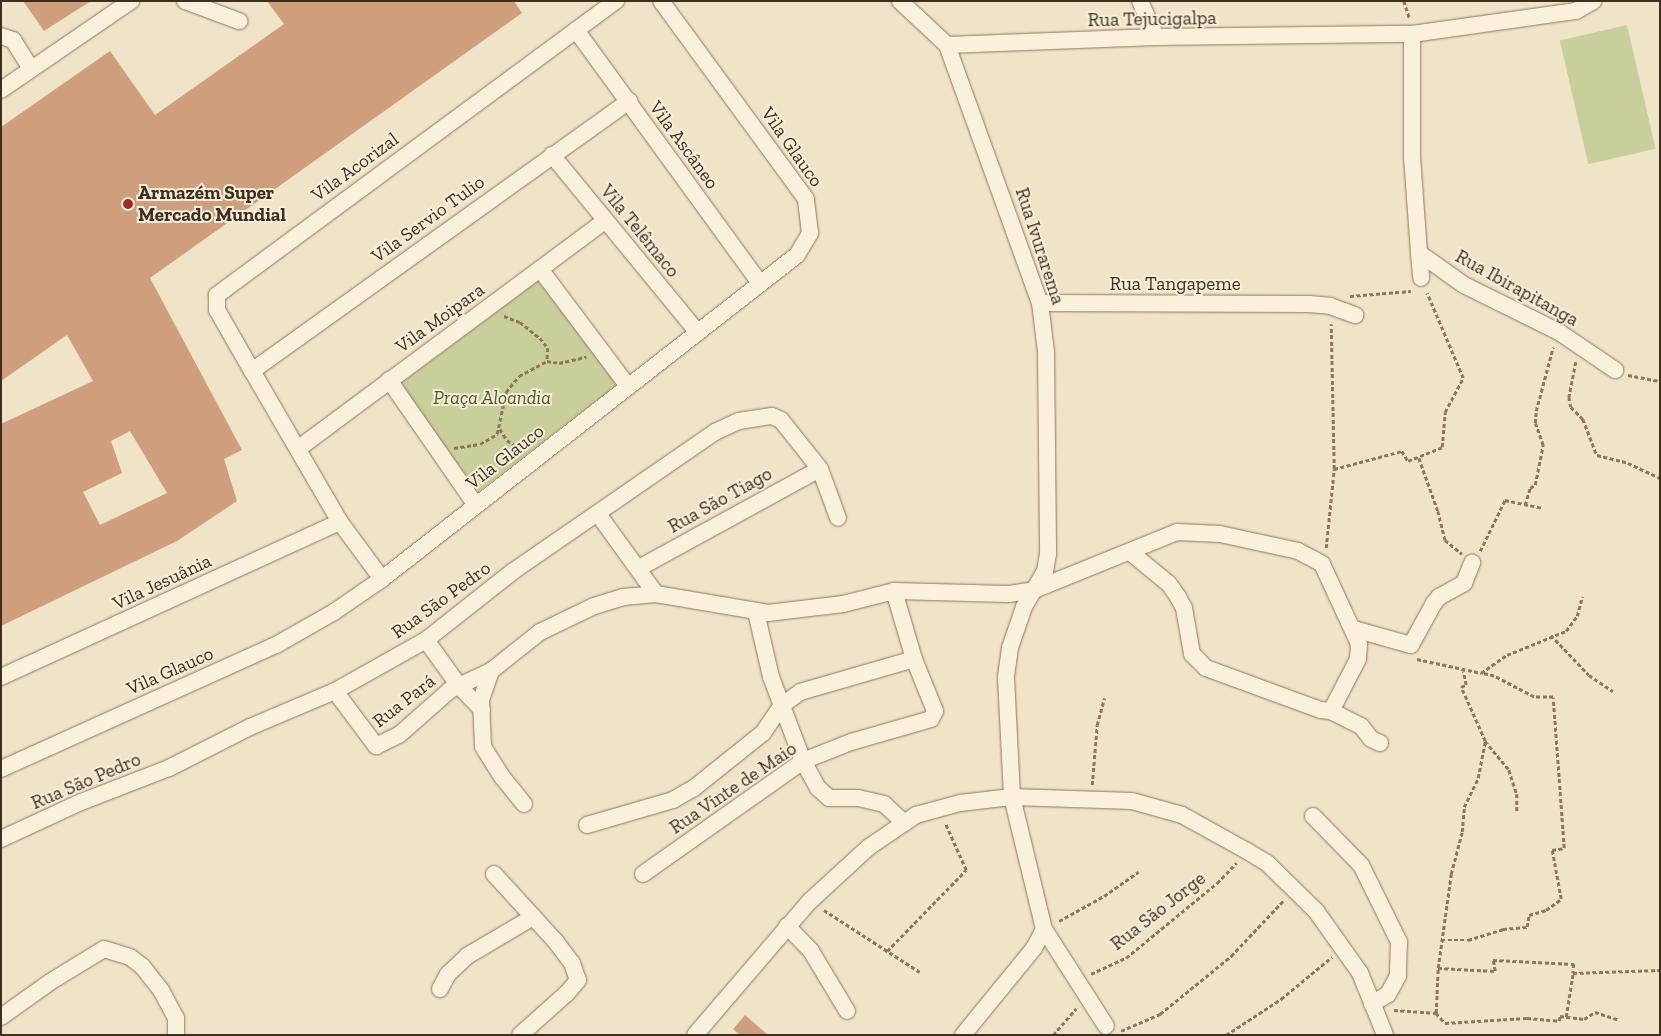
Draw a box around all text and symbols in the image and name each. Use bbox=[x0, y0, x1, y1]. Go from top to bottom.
street label: Rua Tejucigalpa bbox=[1087, 6, 1217, 32]
street label: Vila Ascâneo bbox=[644, 96, 724, 194]
street label: Vila Glauco bbox=[756, 103, 828, 191]
street label: Vila Acorizal bbox=[307, 128, 403, 206]
street label: Vila Servio Tulio bbox=[367, 170, 489, 268]
street label: Vila Telêmaco bbox=[595, 180, 685, 282]
place label: Armazém Super Mercado Mundial bbox=[138, 182, 286, 226]
street label: Rua Ivurarema bbox=[1010, 185, 1070, 307]
marker: Armazém Super Mercado Mundial bbox=[122, 198, 134, 210]
street label: Rua Ibirapitanga bbox=[1452, 245, 1582, 331]
street label: Rua Tangapeme bbox=[1109, 273, 1241, 295]
street label: Vila Moipara bbox=[391, 278, 489, 358]
park label: Praça Aloandia bbox=[433, 387, 551, 409]
street label: Vila Glauco bbox=[462, 420, 548, 494]
street label: Rua São Tiago bbox=[664, 462, 776, 538]
street label: Vila Jesuânia bbox=[109, 549, 215, 615]
street label: Rua São Pedro bbox=[387, 556, 495, 644]
street label: Vila Glauco bbox=[123, 642, 217, 700]
street label: Rua Pará bbox=[368, 670, 440, 732]
street label: Rua Vinte de Maio bbox=[665, 737, 801, 839]
street label: Rua São Pedro bbox=[28, 748, 144, 814]
street label: Rua São Jorge bbox=[1106, 867, 1210, 955]

